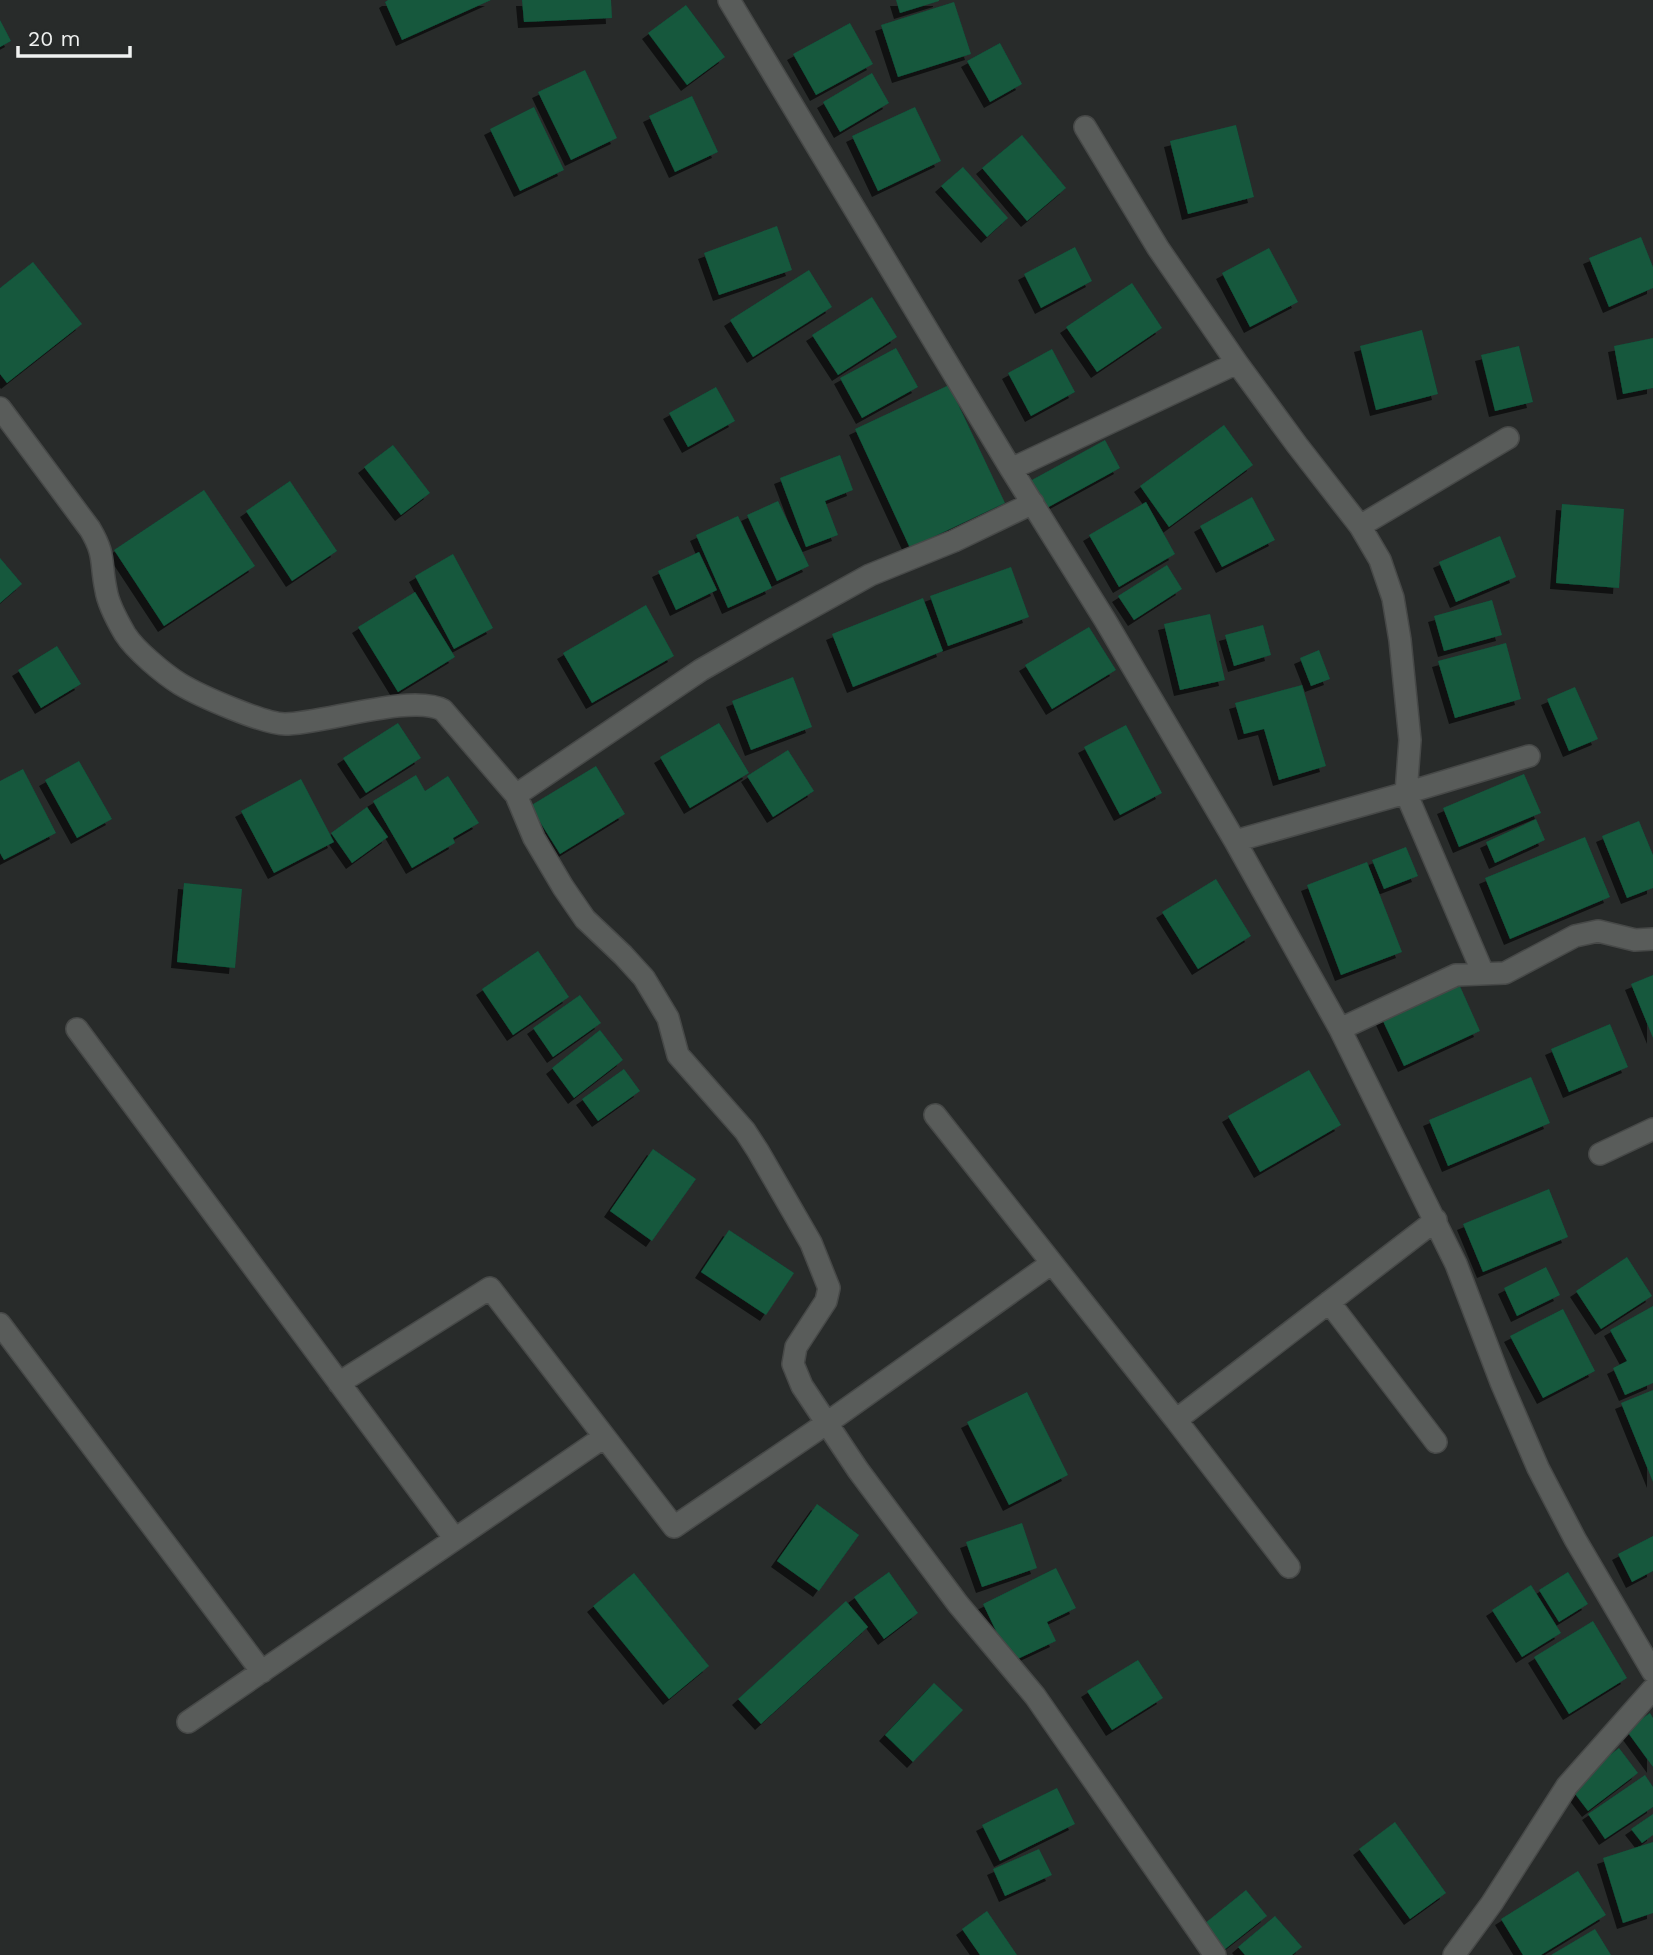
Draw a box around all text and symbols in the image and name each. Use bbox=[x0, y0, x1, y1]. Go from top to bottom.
scale bar bbox=[18, 14, 130, 58]
text: 20 m bbox=[28, 26, 80, 51]

